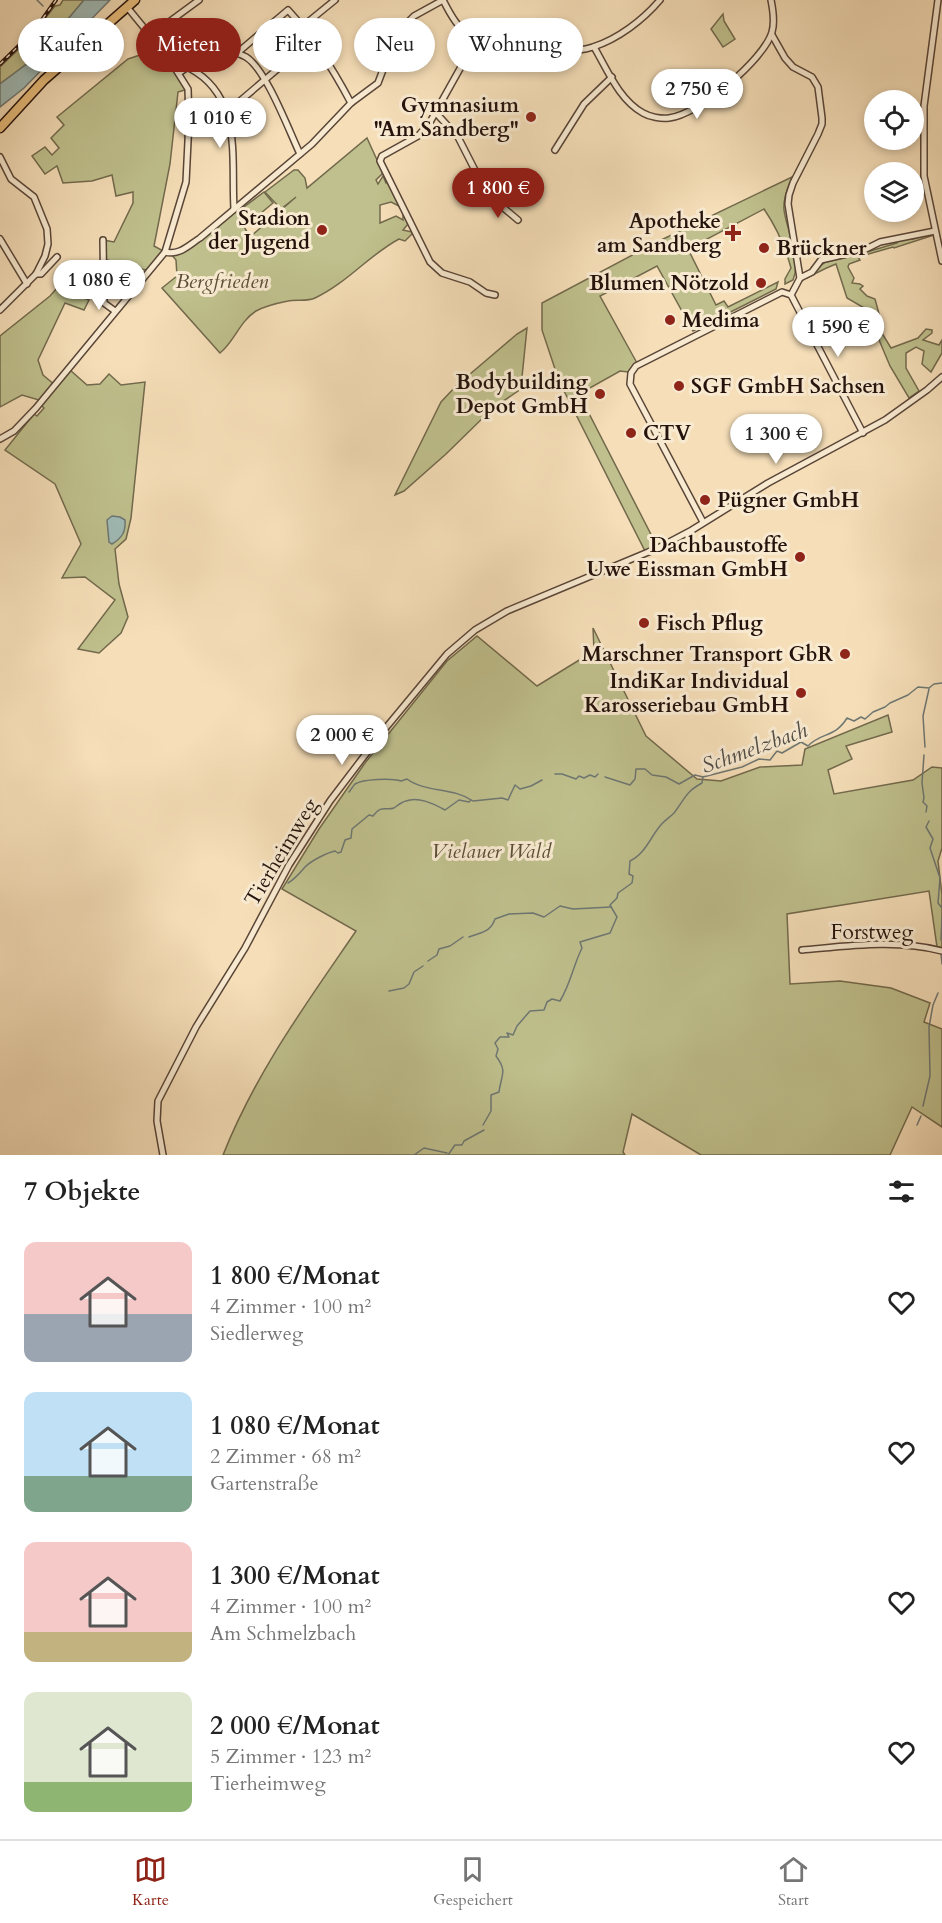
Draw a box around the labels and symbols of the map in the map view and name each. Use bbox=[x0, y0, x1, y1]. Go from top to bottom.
pin: 2 750 € bbox=[642, 69, 752, 120]
place label: Gymnasium "Am Sandberg" bbox=[373, 91, 520, 144]
pin: 1 010 € bbox=[165, 98, 275, 149]
marker: Gymnasium "Am Sandberg" bbox=[524, 110, 538, 124]
pin: 1 800 € bbox=[443, 168, 553, 219]
place label: Stadion der Jugend bbox=[208, 204, 311, 257]
place label: Apotheke am Sandberg bbox=[597, 207, 721, 260]
marker: Stadion der Jugend bbox=[315, 223, 329, 237]
marker: Apotheke am Sandberg bbox=[726, 226, 740, 240]
place label: Brückner bbox=[776, 234, 867, 263]
marker: Brückner bbox=[757, 241, 771, 255]
pin: 1 080 € bbox=[44, 260, 154, 311]
park label: Bergfrieden bbox=[175, 267, 269, 296]
place label: Blumen Nötzold bbox=[589, 269, 749, 298]
marker: Blumen Nötzold bbox=[754, 276, 768, 290]
place label: Medima bbox=[682, 306, 760, 335]
pin: 1 590 € bbox=[783, 307, 893, 358]
marker: Medima bbox=[663, 313, 677, 327]
place label: Bodybuilding Depot GmbH bbox=[455, 368, 588, 421]
place label: SGF GmbH Sachsen bbox=[691, 372, 886, 401]
marker: SGF GmbH Sachsen bbox=[672, 379, 686, 393]
marker: Bodybuilding Depot GmbH bbox=[593, 387, 607, 401]
pin: 1 300 € bbox=[721, 414, 831, 465]
place label: CTV bbox=[643, 419, 692, 448]
marker: CTV bbox=[624, 426, 638, 440]
place label: Pügner GmbH bbox=[717, 486, 859, 515]
marker: Pügner GmbH bbox=[698, 493, 712, 507]
place label: Dachbaustoffe Uwe Eissman GmbH bbox=[587, 531, 788, 584]
marker: Dachbaustoffe Uwe Eissman GmbH bbox=[793, 550, 807, 564]
place label: Fisch Pflug bbox=[656, 609, 763, 638]
marker: Fisch Pflug bbox=[637, 616, 651, 630]
place label: Marschner Transport GbR bbox=[582, 640, 834, 669]
marker: Marschner Transport GbR bbox=[838, 647, 852, 661]
place label: IndiKar Individual Karosseriebau GmbH bbox=[584, 667, 789, 720]
marker: IndiKar Individual Karosseriebau GmbH bbox=[794, 686, 808, 700]
pin: 2 000 € bbox=[287, 715, 397, 766]
water label: Schmelzbach bbox=[697, 715, 812, 781]
street label: Tierheimweg bbox=[238, 793, 325, 912]
park label: Vielauer Wald bbox=[431, 837, 552, 866]
street label: Forstweg bbox=[831, 918, 914, 947]

